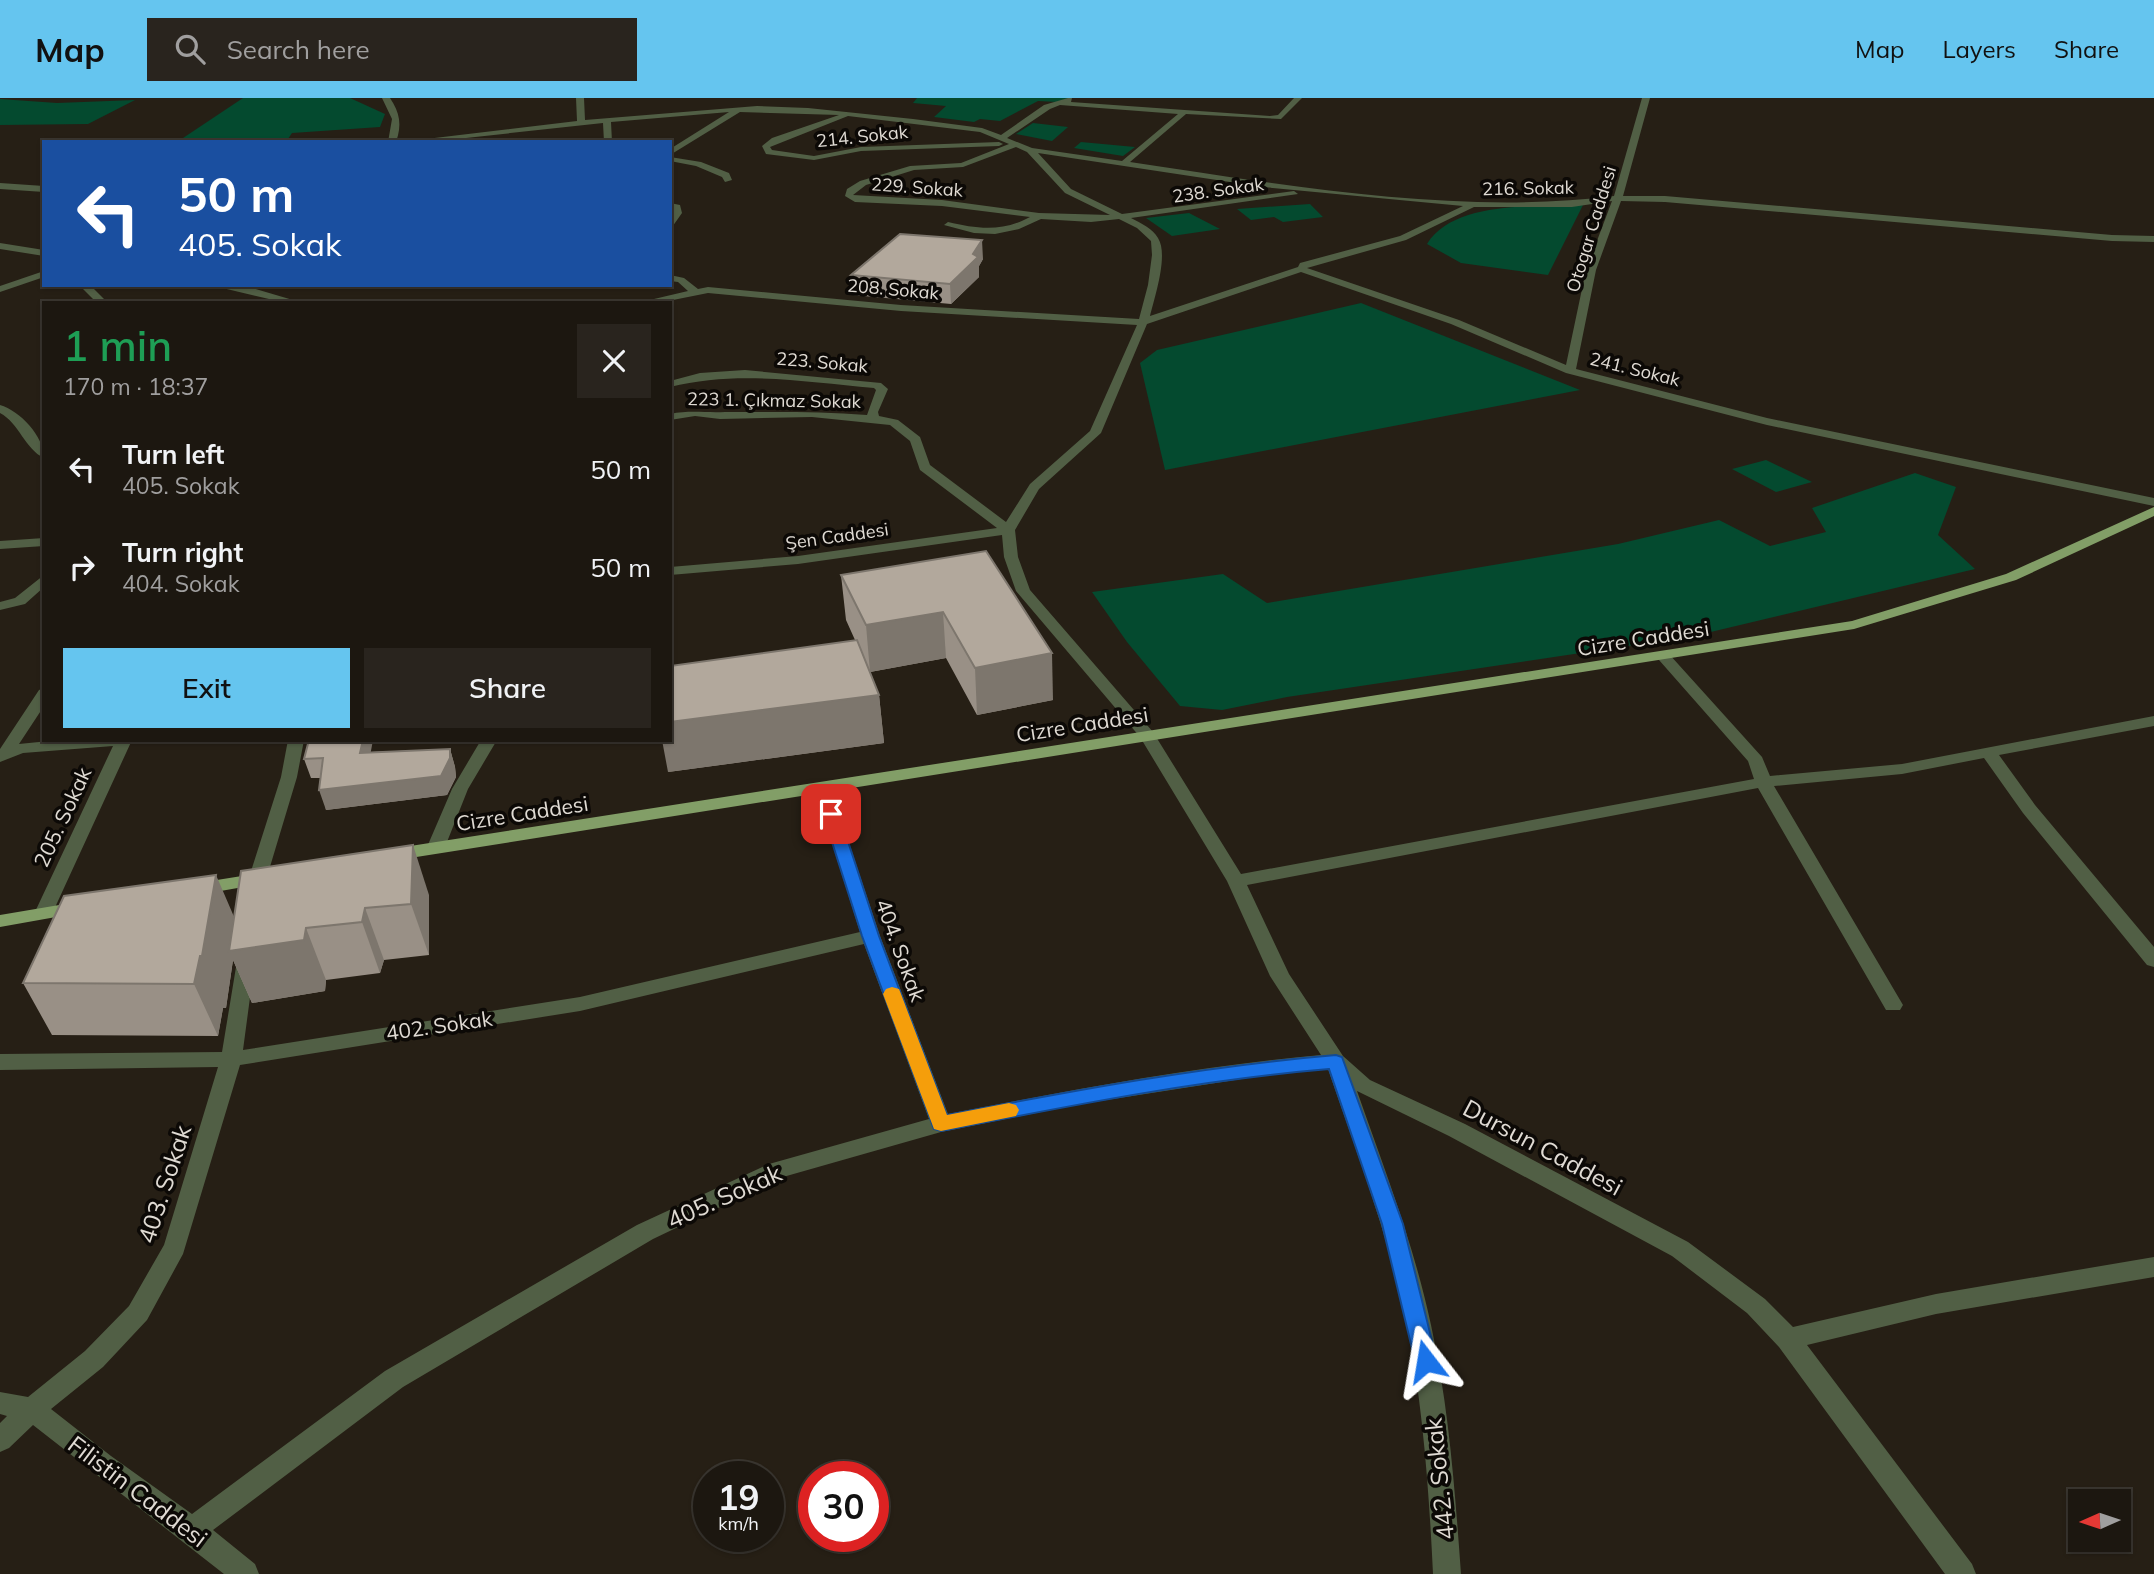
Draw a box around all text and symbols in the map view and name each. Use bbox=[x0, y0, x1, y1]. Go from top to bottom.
search box bbox=[147, 18, 637, 81]
text: Map bbox=[35, 29, 105, 70]
icon: search bbox=[171, 30, 209, 68]
text: Search here bbox=[227, 33, 370, 66]
text: Map bbox=[1855, 34, 1904, 64]
text: Layers bbox=[1942, 34, 2016, 64]
text: Share bbox=[2054, 34, 2119, 64]
street label: 214. Sokak bbox=[815, 120, 910, 152]
text: 50 m bbox=[178, 163, 294, 224]
street label: Otogar Caddesi bbox=[1561, 163, 1621, 295]
icon: left bbox=[63, 168, 154, 259]
street label: 229. Sokak bbox=[870, 172, 964, 202]
street label: 238. Sokak bbox=[1171, 172, 1266, 208]
street label: 216. Sokak bbox=[1482, 176, 1575, 200]
text: 405. Sokak bbox=[178, 224, 341, 264]
street label: 208. Sokak bbox=[846, 274, 941, 305]
text: 1 min bbox=[63, 319, 172, 372]
button: close bbox=[577, 324, 651, 398]
street label: 223. Sokak bbox=[775, 347, 870, 378]
street label: 241. Sokak bbox=[1588, 347, 1683, 391]
text: 170 m · 18:37 bbox=[63, 372, 208, 401]
street label: 223 1. Çıkmaz Sokak bbox=[687, 387, 862, 413]
text: Turn left bbox=[122, 438, 224, 471]
icon: left bbox=[63, 450, 101, 488]
text: 50 m bbox=[590, 453, 651, 486]
text: 405. Sokak bbox=[122, 471, 239, 500]
street label: Şen Caddesi bbox=[784, 517, 890, 555]
text: Turn right bbox=[122, 536, 243, 569]
icon: right bbox=[63, 548, 101, 586]
text: 50 m bbox=[590, 551, 651, 584]
text: 404. Sokak bbox=[122, 569, 239, 598]
street label: Cizre Caddesi bbox=[1575, 615, 1711, 661]
button: Exit bbox=[63, 648, 350, 728]
button: Share bbox=[364, 648, 651, 728]
street label: Cizre Caddesi bbox=[1014, 701, 1150, 747]
street label: 205. Sokak bbox=[28, 763, 97, 871]
pin bbox=[801, 784, 861, 844]
street label: Cizre Caddesi bbox=[454, 790, 590, 836]
icon: arrive bbox=[812, 795, 850, 833]
street label: 404. Sokak bbox=[870, 895, 932, 1005]
street label: 402. Sokak bbox=[384, 1005, 494, 1045]
street label: Dursun Caddesi bbox=[1458, 1092, 1628, 1202]
street label: 403. Sokak bbox=[131, 1120, 197, 1247]
street label: 405. Sokak bbox=[662, 1157, 787, 1235]
position arrow bbox=[1389, 1324, 1463, 1398]
street label: 442. Sokak bbox=[1418, 1416, 1460, 1542]
street label: Filistin Caddesi bbox=[62, 1429, 214, 1553]
speed limit sign: 30 bbox=[798, 1461, 889, 1552]
text: 19 bbox=[717, 1475, 760, 1519]
north arrow bbox=[2068, 1489, 2132, 1552]
map controls bbox=[2068, 1489, 2131, 1552]
text: km/h bbox=[718, 1512, 759, 1535]

